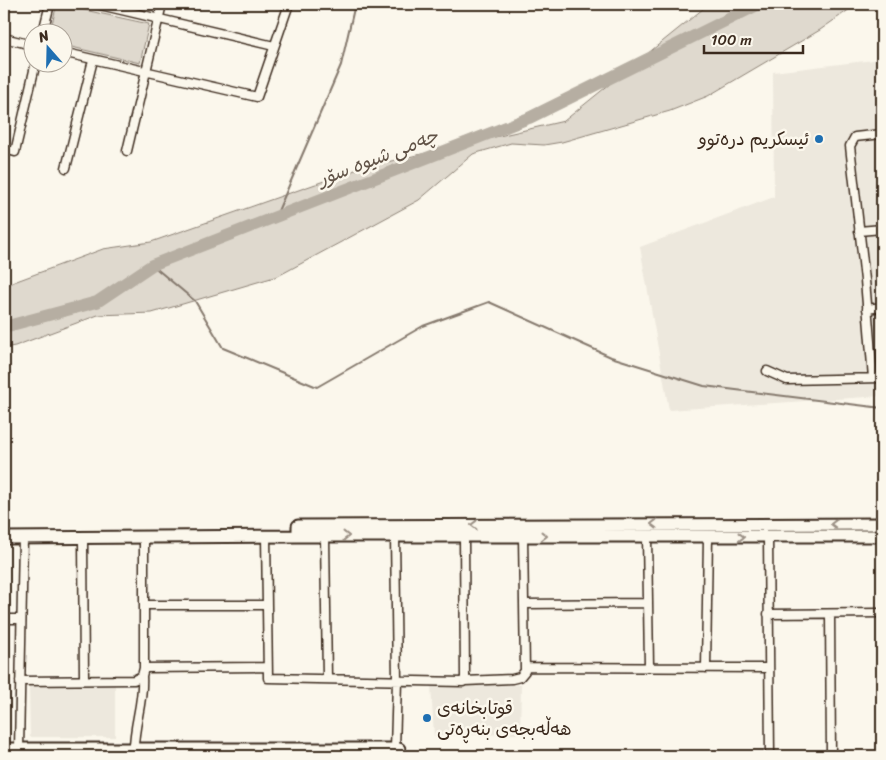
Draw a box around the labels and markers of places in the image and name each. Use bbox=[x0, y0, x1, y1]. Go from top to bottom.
place label: ئیسکریم درەتوو bbox=[696, 123, 809, 155]
marker: ئیسکریم درەتوو bbox=[813, 133, 825, 145]
place label: قوتابخانەی هەڵەبجەی بنەڕەتی bbox=[437, 692, 572, 745]
marker: قوتابخانەی هەڵەبجەی بنەڕەتی bbox=[421, 712, 433, 724]

